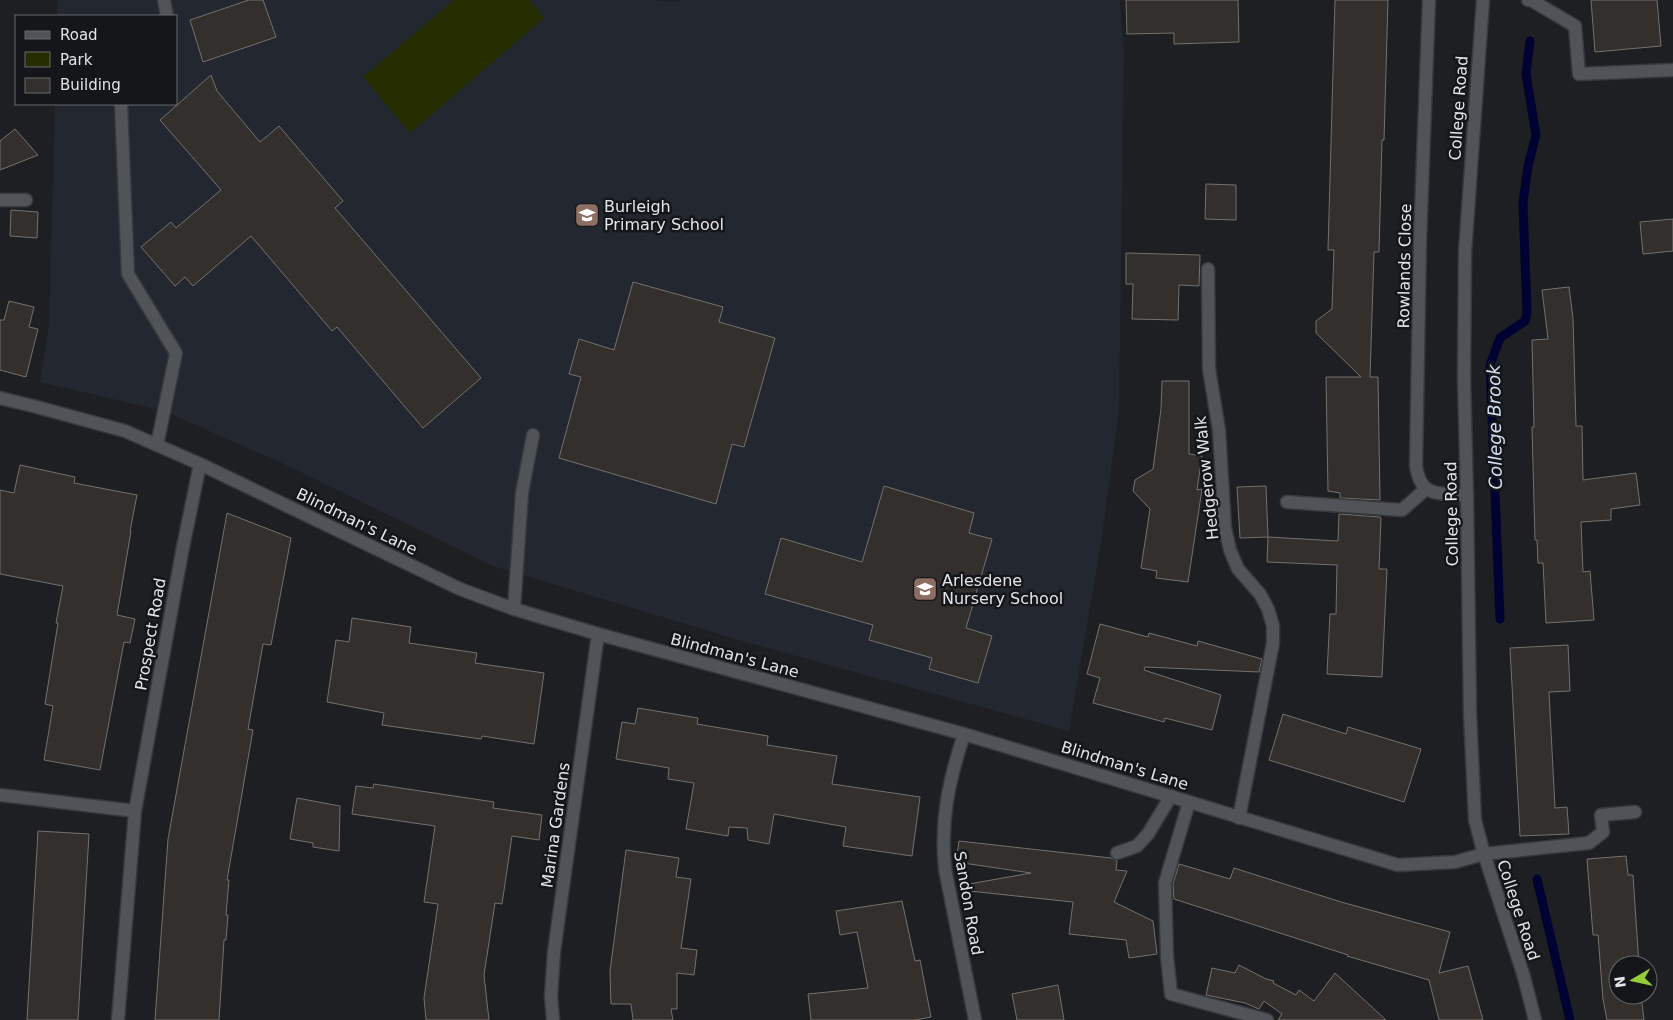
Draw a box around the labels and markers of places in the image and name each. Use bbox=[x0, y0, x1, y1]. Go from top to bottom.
place label: Burleigh Primary School bbox=[604, 197, 724, 234]
school or university icon: Burleigh Primary School bbox=[574, 202, 600, 228]
place label: Arlesdene Nursery School bbox=[942, 571, 1063, 608]
school or university icon: Arlesdene Nursery School bbox=[912, 576, 938, 602]

